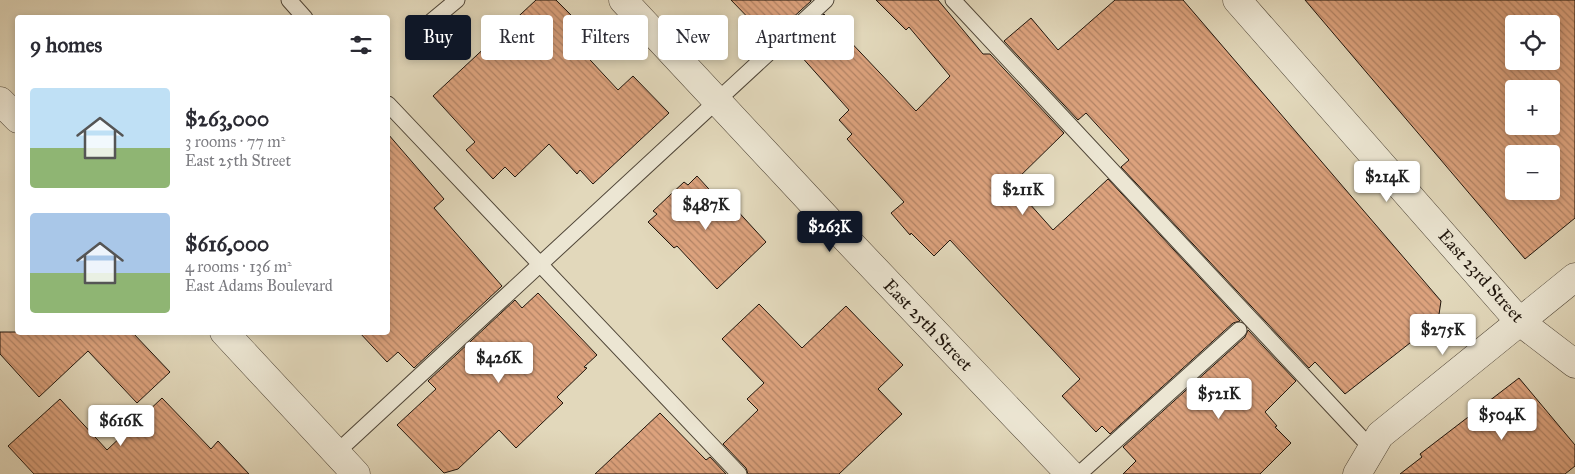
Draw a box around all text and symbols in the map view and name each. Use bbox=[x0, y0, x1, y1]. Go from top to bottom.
chip: Buy bbox=[405, 15, 471, 60]
chip: Rent bbox=[481, 15, 553, 60]
chip: Filters bbox=[563, 15, 648, 60]
chip: New bbox=[658, 15, 728, 60]
chip: Apartment bbox=[738, 15, 854, 60]
map controls bbox=[1505, 15, 1560, 200]
button: locate bbox=[1505, 15, 1560, 70]
icon: filters bbox=[347, 31, 375, 59]
text: 9 homes bbox=[30, 32, 102, 58]
button: + bbox=[1505, 80, 1560, 135]
text: $263,000 bbox=[185, 106, 269, 132]
icon: home bbox=[70, 108, 130, 168]
text: 3 rooms · 77 m² bbox=[185, 132, 285, 151]
button: − bbox=[1505, 145, 1560, 200]
text: East 25th Street bbox=[185, 151, 291, 170]
pin: $214K bbox=[1352, 160, 1422, 203]
text: $214K bbox=[1365, 167, 1409, 186]
pin: $211K bbox=[988, 174, 1058, 216]
text: $211K bbox=[1002, 180, 1044, 199]
pin: $487K bbox=[671, 188, 741, 231]
text: $487K bbox=[683, 195, 729, 214]
pin: $263K bbox=[795, 210, 865, 253]
text: $263K bbox=[808, 217, 852, 236]
street label: East 23rd Street bbox=[1433, 225, 1529, 328]
text: $616,000 bbox=[185, 231, 269, 257]
icon: home bbox=[70, 233, 130, 293]
text: 4 rooms · 136 m² bbox=[185, 257, 292, 276]
street label: East 25th Street bbox=[879, 274, 978, 376]
text: East Adams Boulevard bbox=[185, 276, 333, 295]
pin: $275K bbox=[1408, 314, 1478, 356]
text: $275K bbox=[1421, 320, 1465, 339]
pin: $426K bbox=[464, 342, 534, 384]
text: $426K bbox=[476, 348, 522, 367]
pin: $521K bbox=[1184, 378, 1254, 420]
text: $521K bbox=[1198, 384, 1240, 403]
pin: $504K bbox=[1467, 398, 1537, 441]
pin: $616K bbox=[86, 404, 156, 447]
text: $504K bbox=[1479, 405, 1525, 424]
text: $616K bbox=[99, 411, 143, 430]

